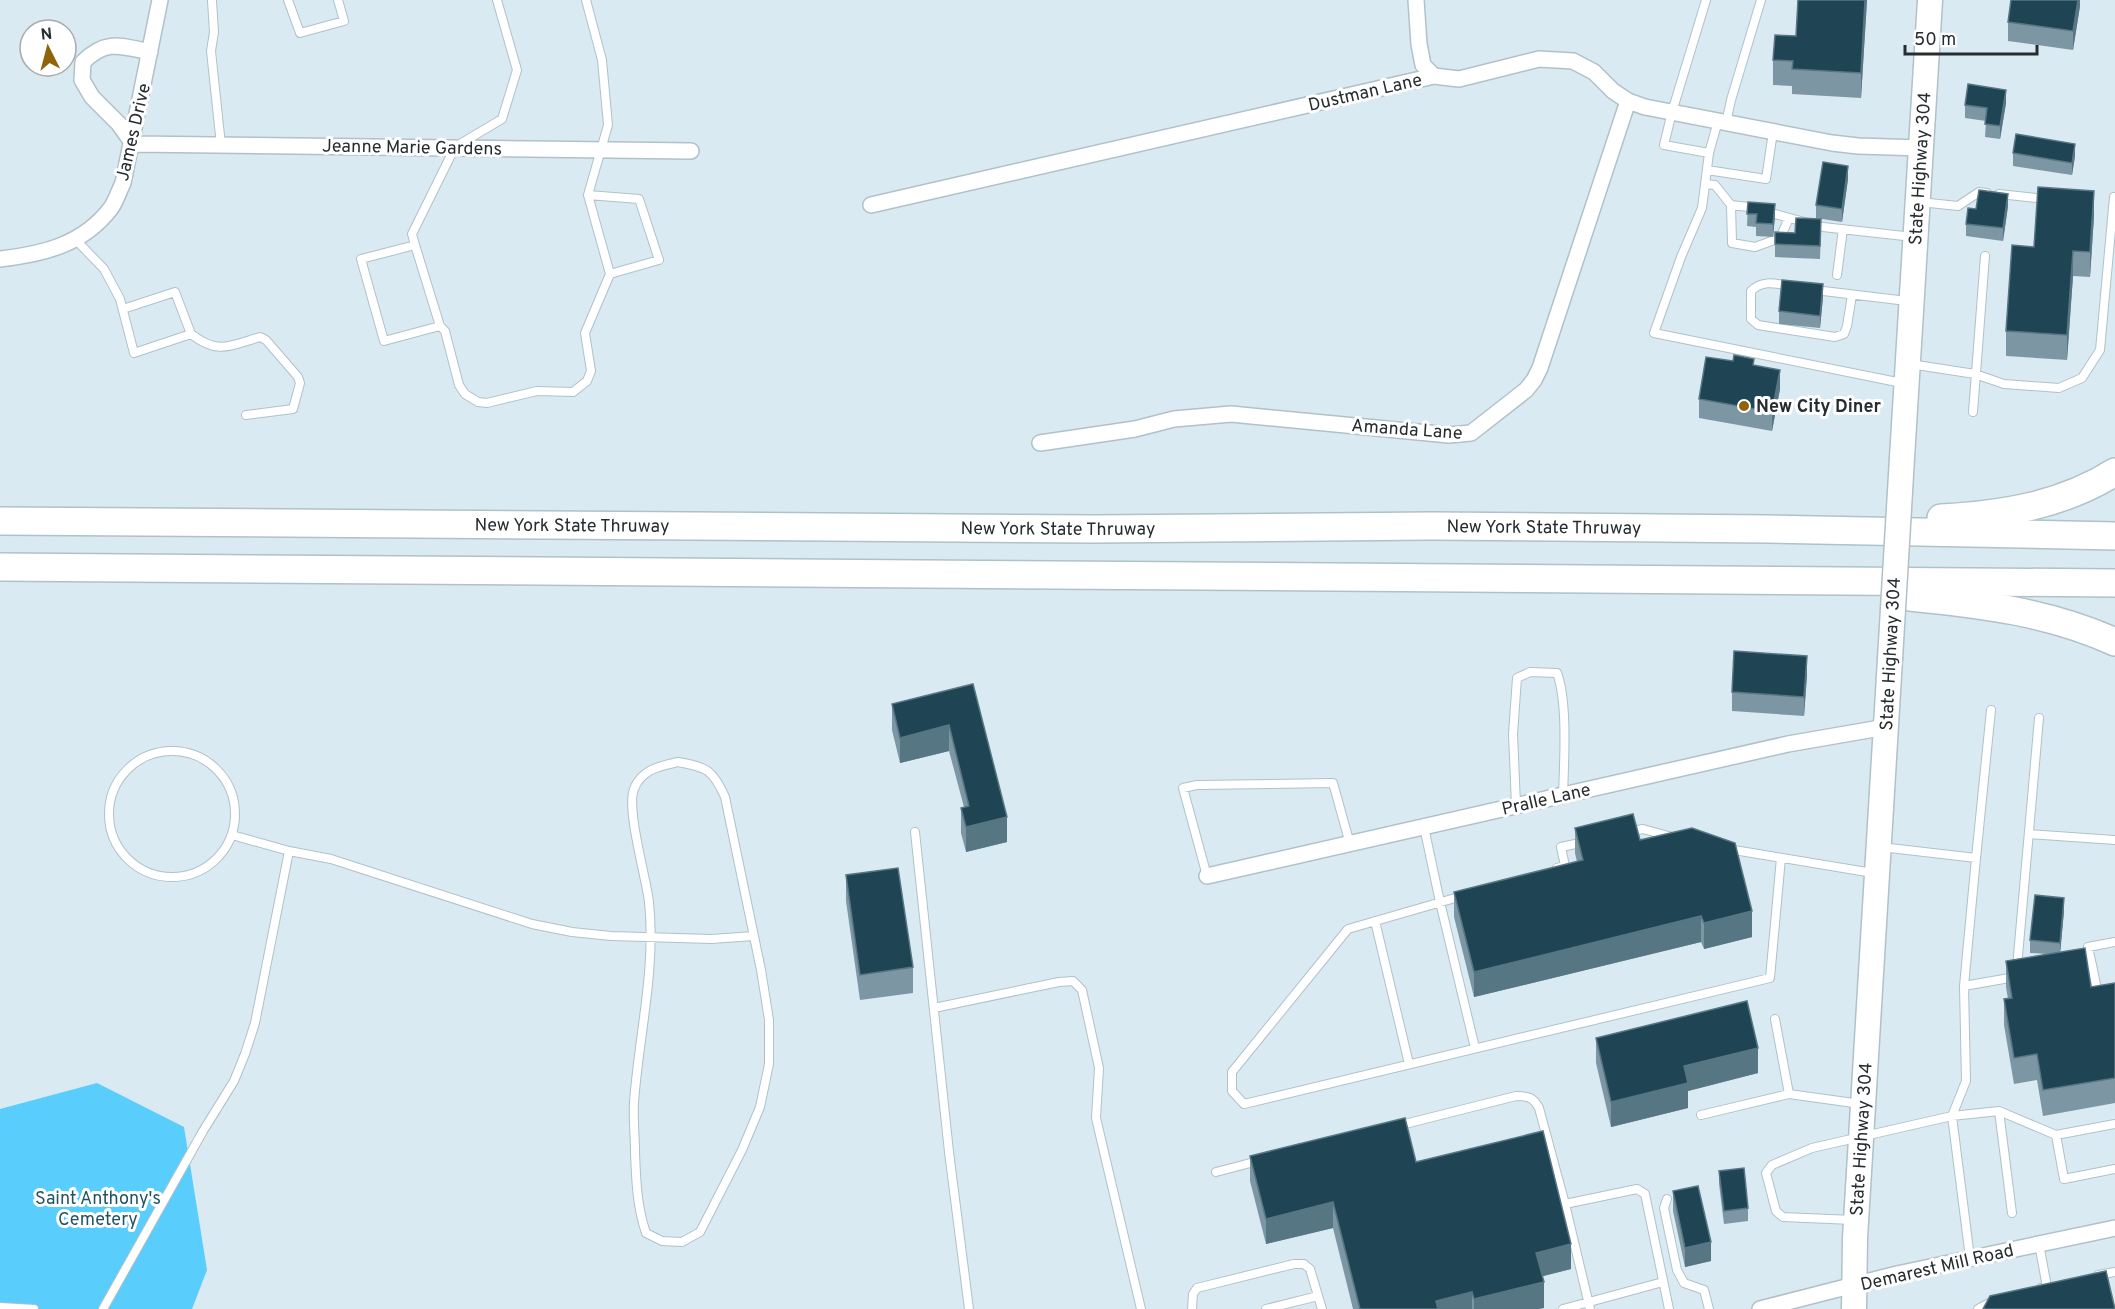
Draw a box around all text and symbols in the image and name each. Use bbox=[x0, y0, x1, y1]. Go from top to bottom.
north arrow bbox=[18, 18, 78, 78]
scale bar bbox=[1905, 18, 2037, 56]
text: N bbox=[40, 25, 53, 46]
text: 50 m bbox=[1914, 29, 1956, 52]
street label: Dustman Lane bbox=[1306, 69, 1424, 118]
street label: James Drive bbox=[112, 81, 157, 184]
street label: State Highway 304 bbox=[1905, 91, 1937, 246]
street label: Jeanne Marie Gardens bbox=[322, 135, 502, 162]
place label: New City Diner bbox=[1756, 396, 1882, 419]
marker: New City Diner bbox=[1737, 399, 1751, 413]
street label: Amanda Lane bbox=[1351, 415, 1463, 446]
street label: New York State Thruway bbox=[474, 514, 670, 539]
street label: New York State Thruway bbox=[1446, 516, 1642, 541]
street label: New York State Thruway bbox=[960, 518, 1156, 542]
street label: State Highway 304 bbox=[1876, 577, 1907, 731]
street label: Pralle Lane bbox=[1500, 779, 1593, 822]
street label: State Highway 304 bbox=[1846, 1062, 1879, 1217]
park label: Saint Anthony's Cemetery bbox=[35, 1188, 161, 1232]
street label: Demarest Mill Road bbox=[1858, 1240, 2016, 1297]

